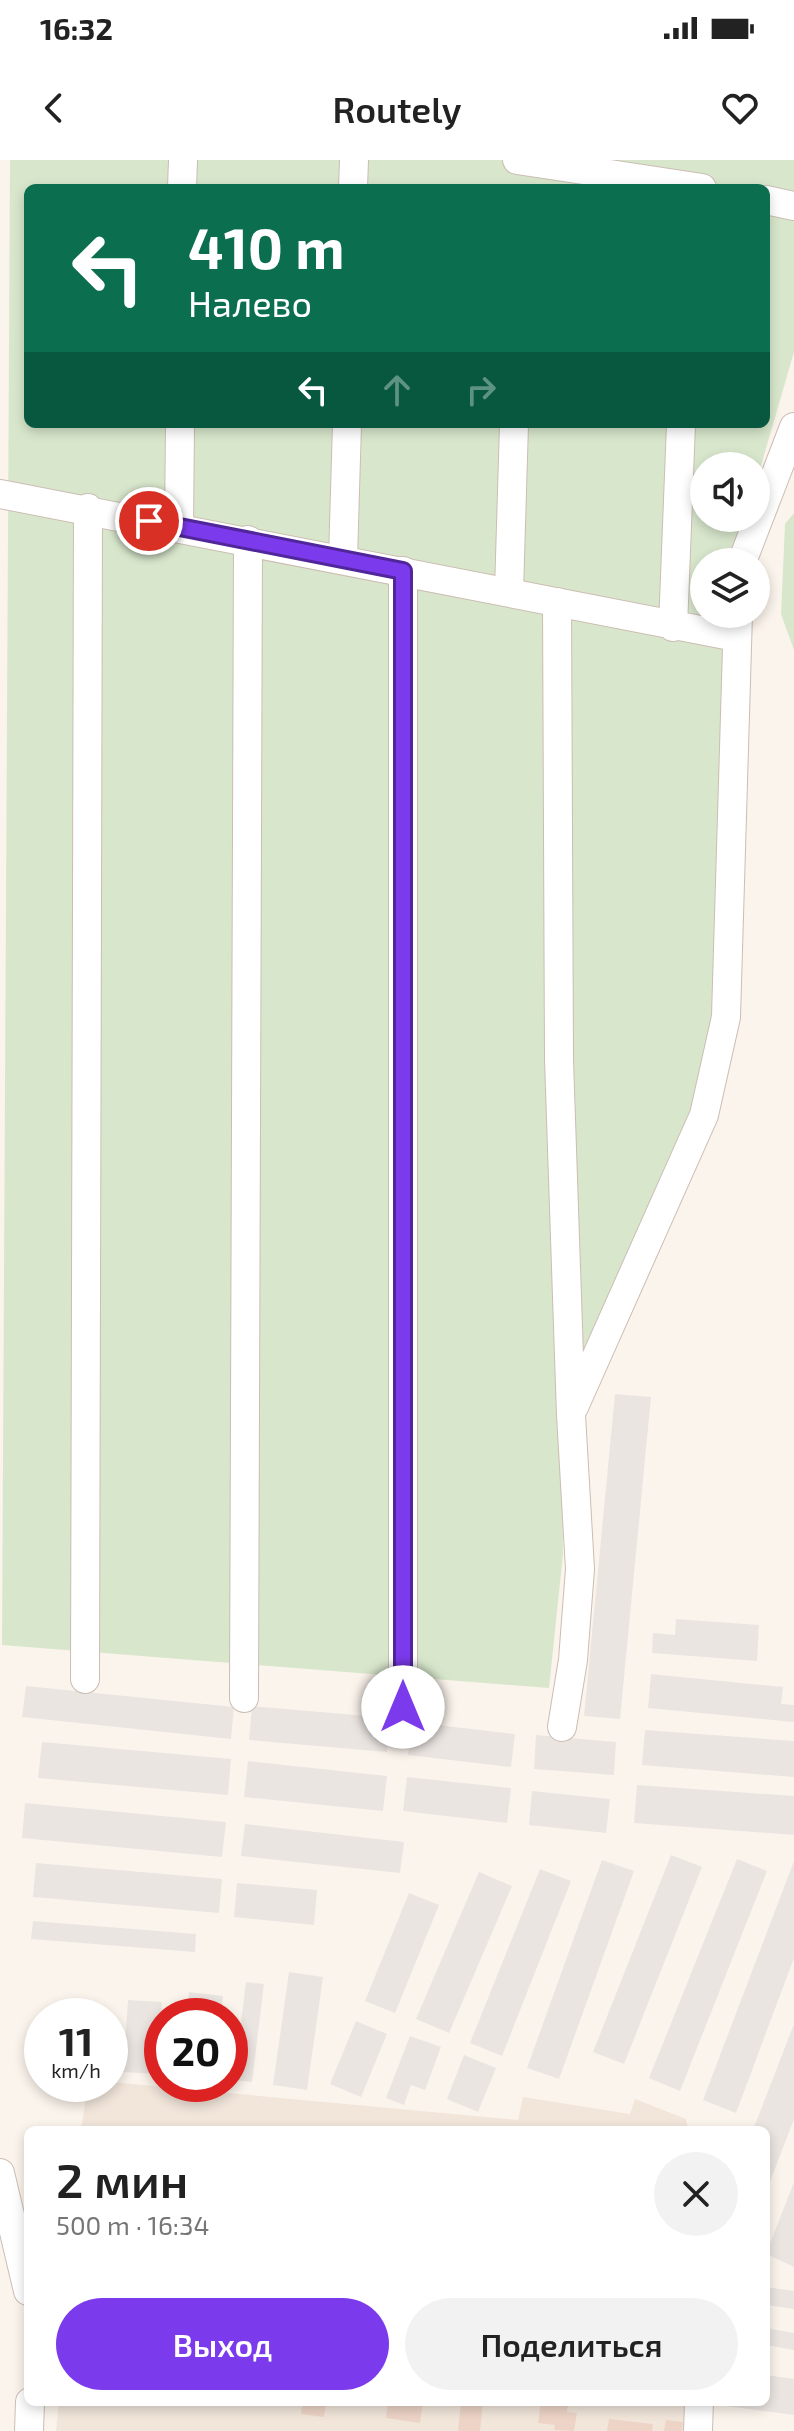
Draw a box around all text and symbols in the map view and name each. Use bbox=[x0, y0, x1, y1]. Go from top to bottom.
text: 16:32 bbox=[40, 10, 113, 46]
icon: back bbox=[32, 86, 76, 130]
icon: heart bbox=[718, 86, 762, 130]
text: Routely bbox=[333, 87, 462, 130]
text: 410 m bbox=[188, 213, 345, 280]
icon: left bbox=[56, 216, 160, 320]
text: Налево bbox=[188, 281, 312, 324]
icon: left bbox=[291, 368, 335, 412]
icon: ahead bbox=[375, 368, 419, 412]
icon: right bbox=[459, 368, 503, 412]
map controls bbox=[690, 452, 770, 628]
button: sound bbox=[690, 452, 770, 532]
pin bbox=[115, 487, 183, 555]
icon: arrive bbox=[127, 499, 171, 543]
button: layers bbox=[690, 548, 770, 628]
position arrow bbox=[361, 1665, 445, 1749]
speed limit sign: 20 bbox=[144, 1998, 248, 2102]
text: 11 bbox=[59, 2016, 93, 2064]
text: km/h bbox=[51, 2058, 101, 2082]
text: 2 мин bbox=[56, 2150, 188, 2208]
button: close bbox=[654, 2152, 738, 2236]
text: 500 m · 16:34 bbox=[56, 2209, 209, 2240]
button: Выход bbox=[56, 2298, 389, 2390]
button: Поделиться bbox=[405, 2298, 738, 2390]

